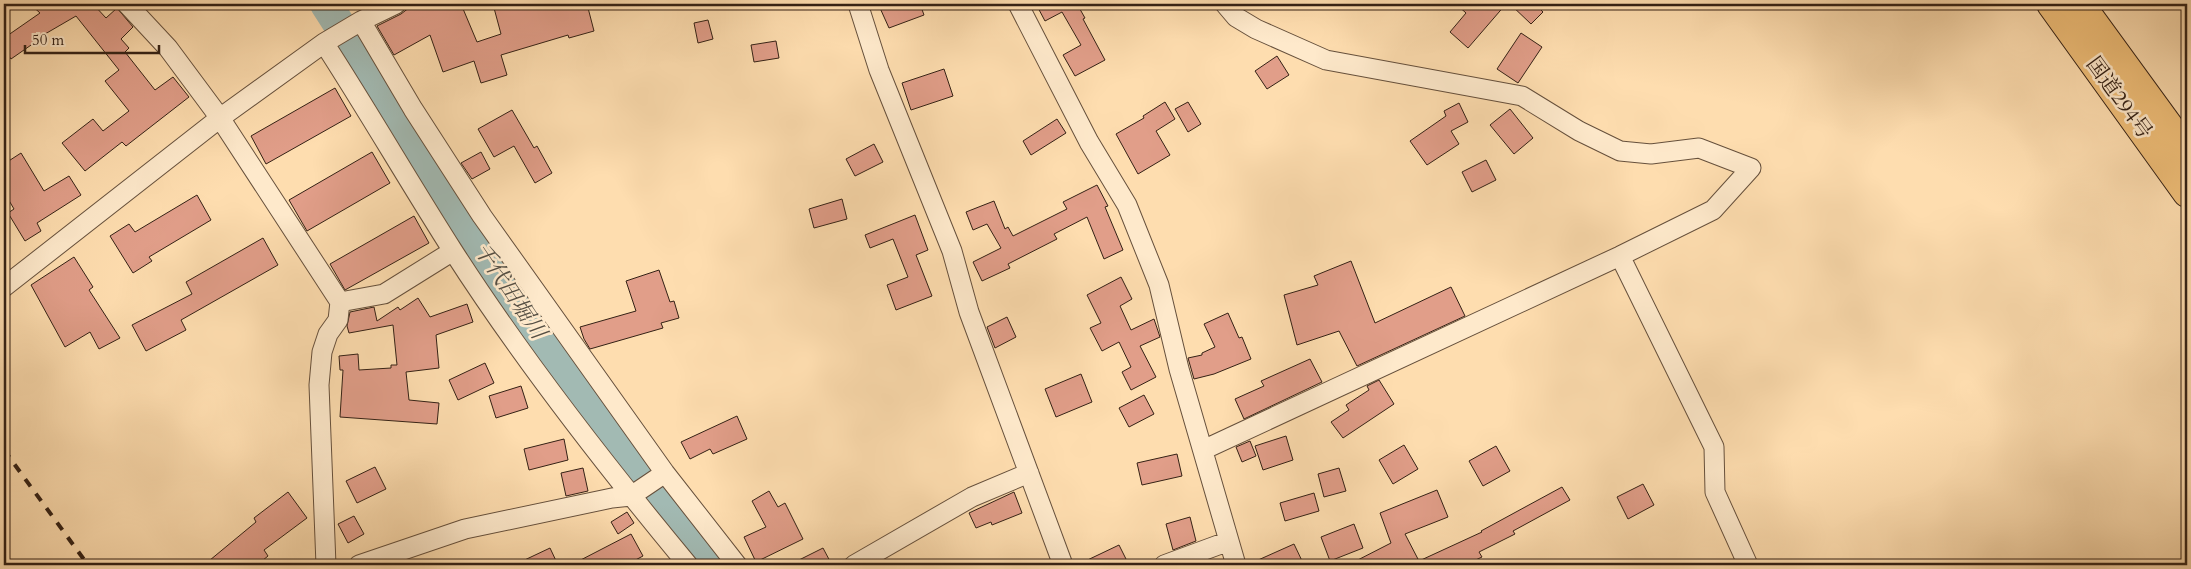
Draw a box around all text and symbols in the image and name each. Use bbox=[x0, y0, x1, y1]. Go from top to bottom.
scale bar bbox=[25, 22, 159, 54]
text: 50 m bbox=[32, 30, 64, 50]
street label: 国道294号 bbox=[2079, 51, 2159, 145]
water label: 千代田堀川 bbox=[467, 237, 554, 347]

